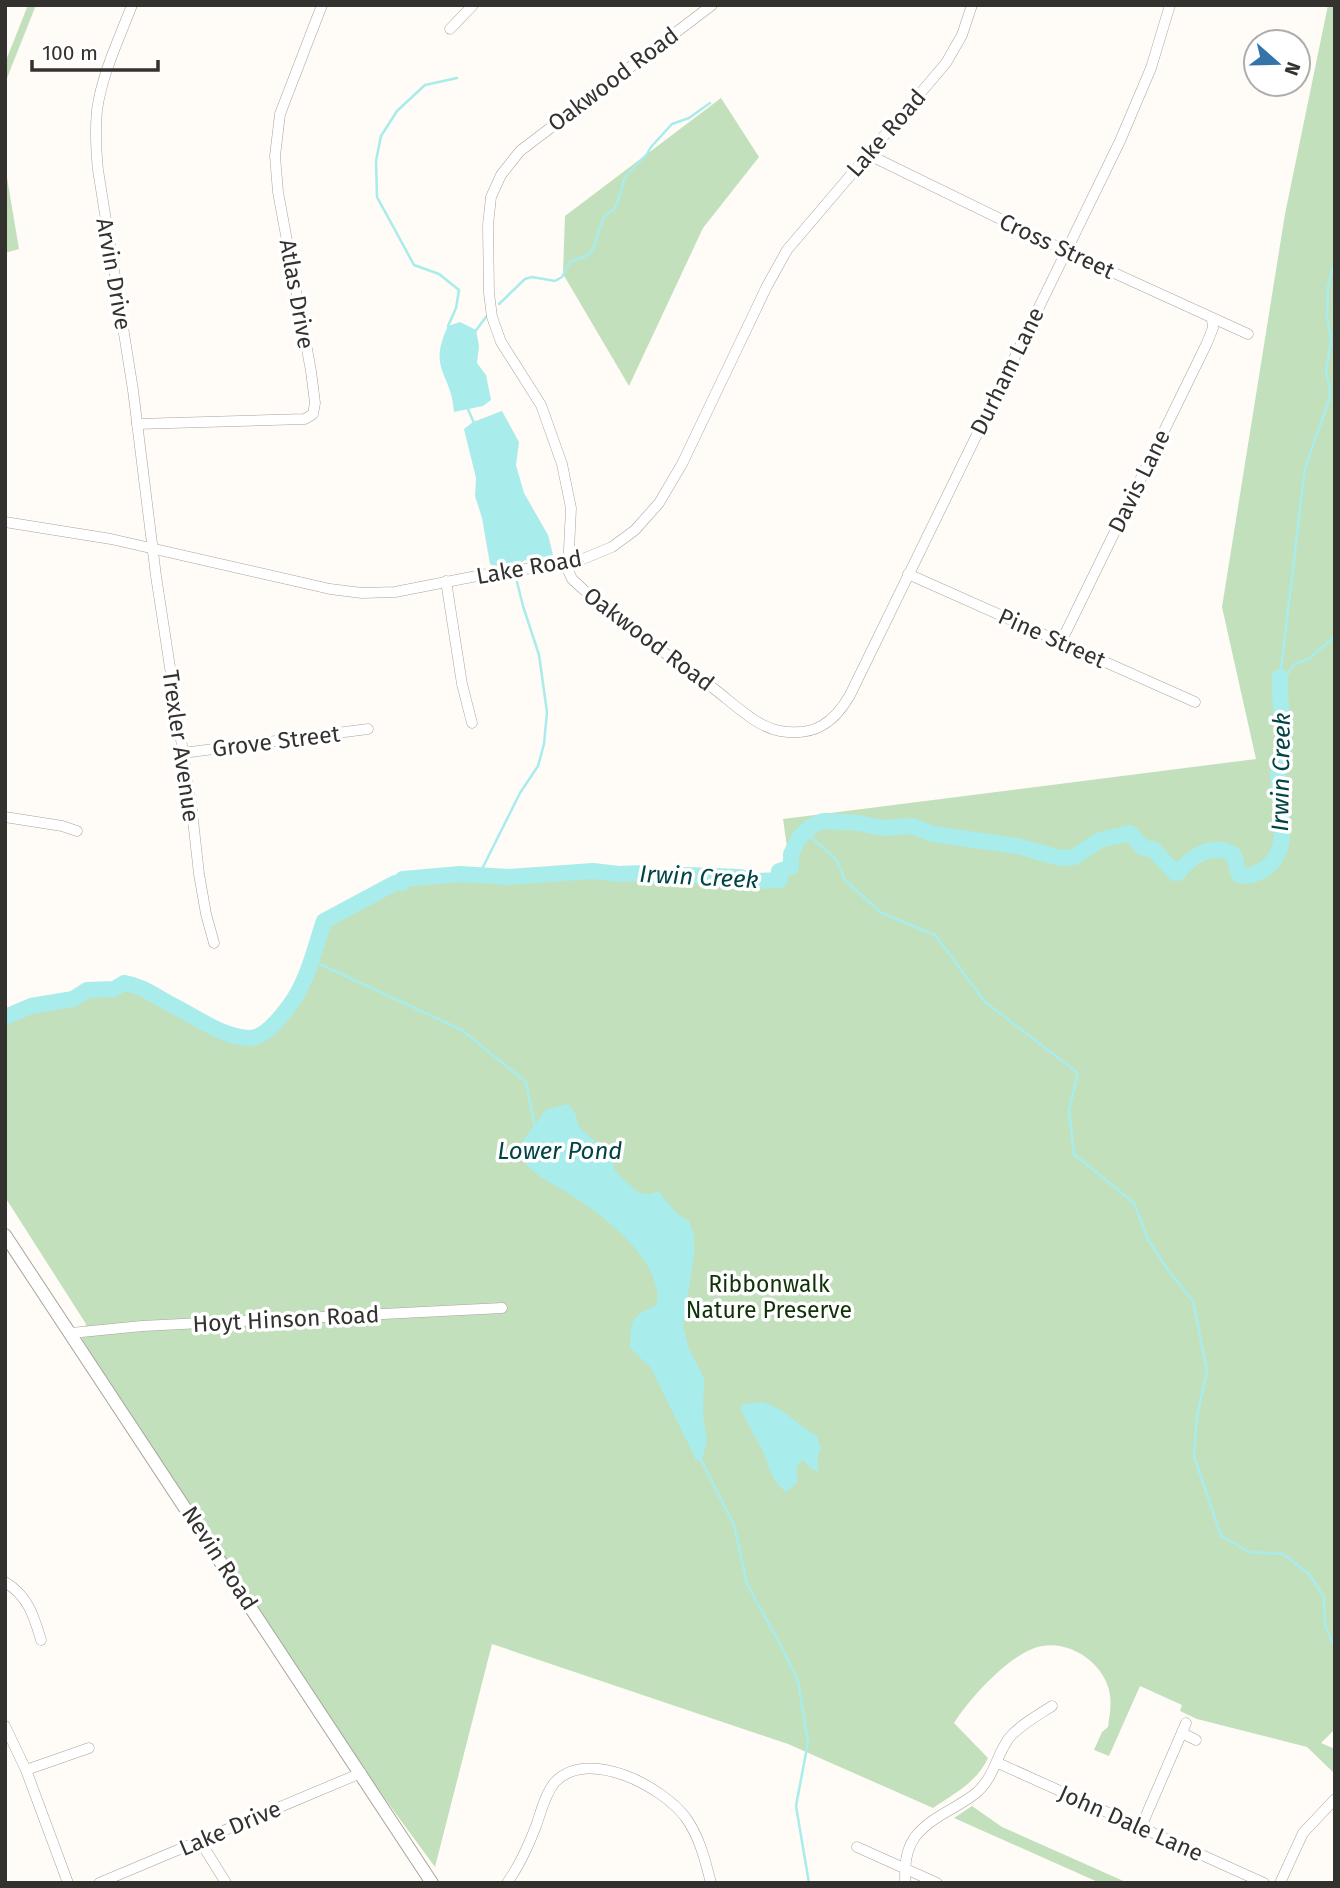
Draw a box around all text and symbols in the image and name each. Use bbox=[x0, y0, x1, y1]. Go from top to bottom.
street label: Oakwood Road bbox=[542, 21, 684, 137]
scale bar bbox=[32, 28, 158, 72]
north arrow bbox=[1242, 28, 1312, 98]
text: 100 m bbox=[42, 40, 98, 66]
text: N bbox=[1280, 59, 1305, 79]
street label: Lake Road bbox=[840, 83, 932, 183]
street label: Cross Street bbox=[995, 207, 1120, 285]
street label: Arvin Drive bbox=[90, 216, 138, 332]
street label: Atlas Drive bbox=[274, 237, 320, 351]
street label: Durham Lane bbox=[964, 303, 1050, 439]
street label: Davis Lane bbox=[1102, 425, 1176, 537]
street label: Lake Road bbox=[474, 544, 584, 590]
street label: Oakwood Road bbox=[578, 581, 720, 697]
street label: Pine Street bbox=[994, 602, 1111, 674]
street label: Trexler Avenue bbox=[156, 668, 206, 824]
water label: Irwin Creek bbox=[1266, 712, 1296, 832]
street label: Grove Street bbox=[211, 719, 342, 763]
water label: Irwin Creek bbox=[639, 860, 759, 894]
water label: Lower Pond bbox=[498, 1137, 622, 1165]
park label: Ribbonwalk Nature Preserve bbox=[686, 1270, 852, 1324]
street label: Hoyt Hinson Road bbox=[192, 1300, 380, 1338]
street label: Nevin Road bbox=[176, 1501, 264, 1615]
street label: John Dale Lane bbox=[1054, 1779, 1208, 1867]
street label: Lake Drive bbox=[175, 1794, 285, 1862]

